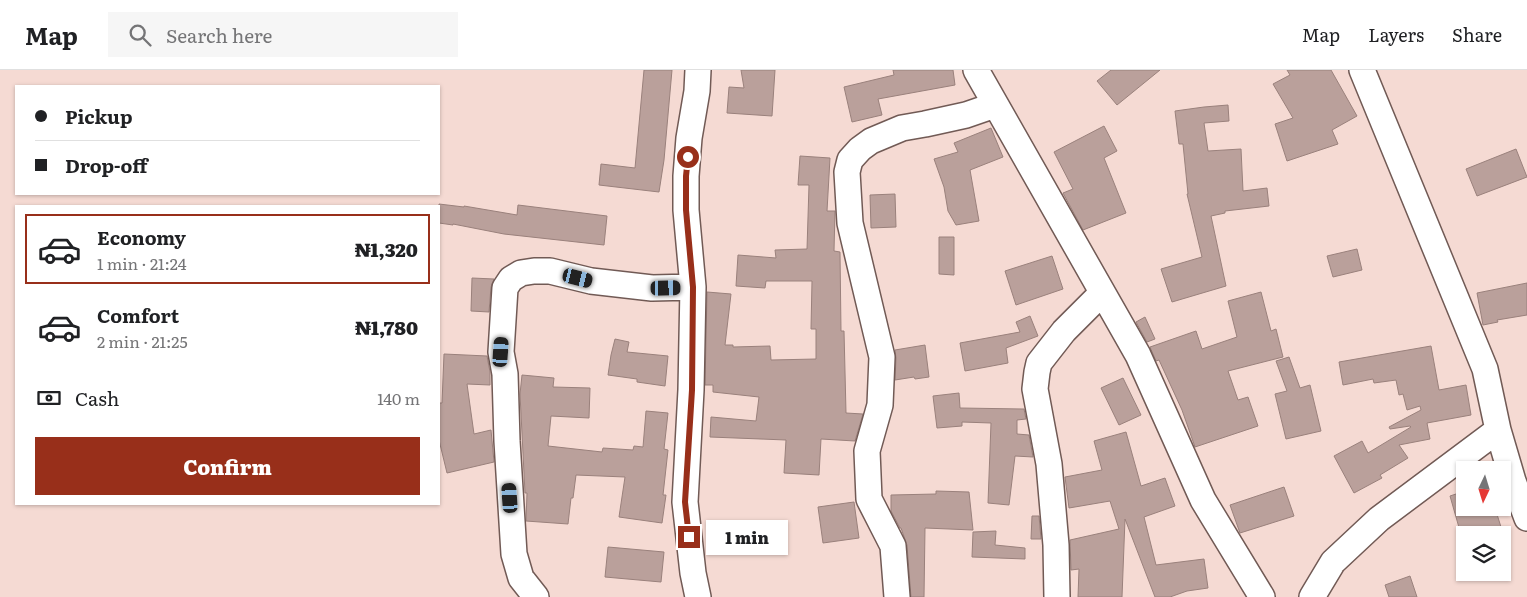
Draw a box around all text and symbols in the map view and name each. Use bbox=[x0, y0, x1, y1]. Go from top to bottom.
search box bbox=[108, 12, 458, 57]
text: Map bbox=[25, 17, 78, 52]
icon: search bbox=[126, 21, 154, 49]
text: Search here bbox=[166, 21, 272, 49]
text: Map bbox=[1302, 21, 1340, 48]
text: Layers bbox=[1368, 21, 1424, 48]
text: Share bbox=[1452, 21, 1502, 48]
text: Pickup bbox=[65, 102, 133, 130]
route start bbox=[677, 146, 699, 168]
text: Drop-off bbox=[65, 151, 148, 179]
text: Economy bbox=[97, 223, 186, 251]
icon: car bbox=[37, 227, 82, 272]
text: ₦1,320 bbox=[355, 235, 418, 263]
text: 1 min · 21:24 bbox=[97, 251, 187, 275]
car bbox=[561, 267, 594, 289]
car bbox=[650, 280, 681, 296]
text: Comfort bbox=[97, 301, 179, 329]
icon: car bbox=[37, 305, 82, 350]
text: ₦1,780 bbox=[355, 313, 418, 341]
text: 2 min · 21:25 bbox=[97, 329, 188, 353]
car bbox=[492, 337, 509, 367]
icon: cash bbox=[35, 384, 63, 412]
text: Cash bbox=[75, 384, 119, 412]
text: 140 m bbox=[377, 386, 420, 410]
button: Confirm bbox=[35, 437, 420, 495]
north arrow bbox=[1456, 461, 1511, 516]
map controls bbox=[1456, 461, 1511, 581]
car bbox=[501, 483, 518, 513]
callout: 1 min bbox=[706, 520, 789, 554]
text: 1 min bbox=[725, 525, 769, 549]
route end bbox=[678, 526, 700, 548]
button: layers bbox=[1456, 526, 1511, 581]

